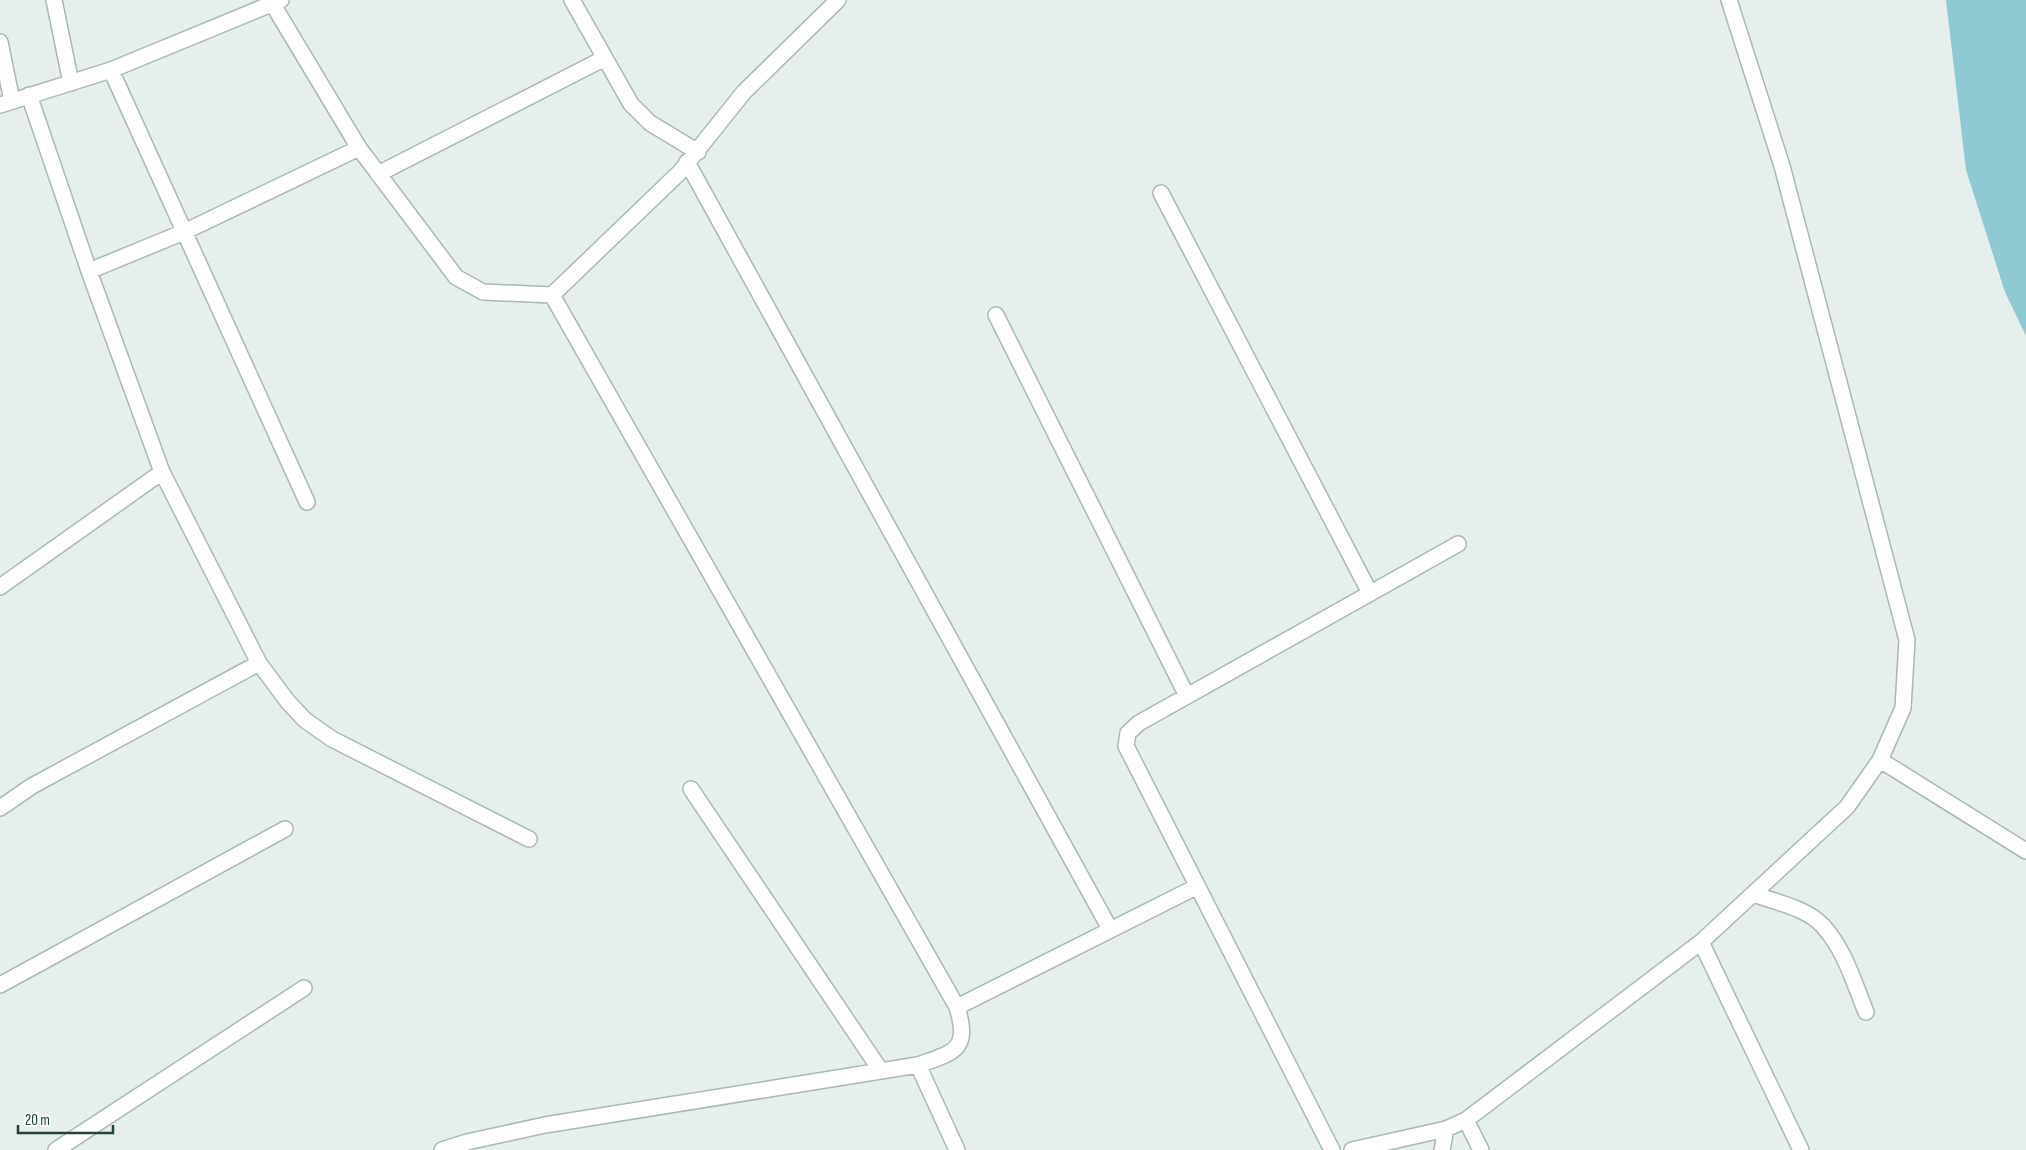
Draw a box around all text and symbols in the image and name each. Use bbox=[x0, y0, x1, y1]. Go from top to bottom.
scale bar bbox=[18, 1102, 112, 1134]
text: 20 m bbox=[25, 1111, 50, 1130]

